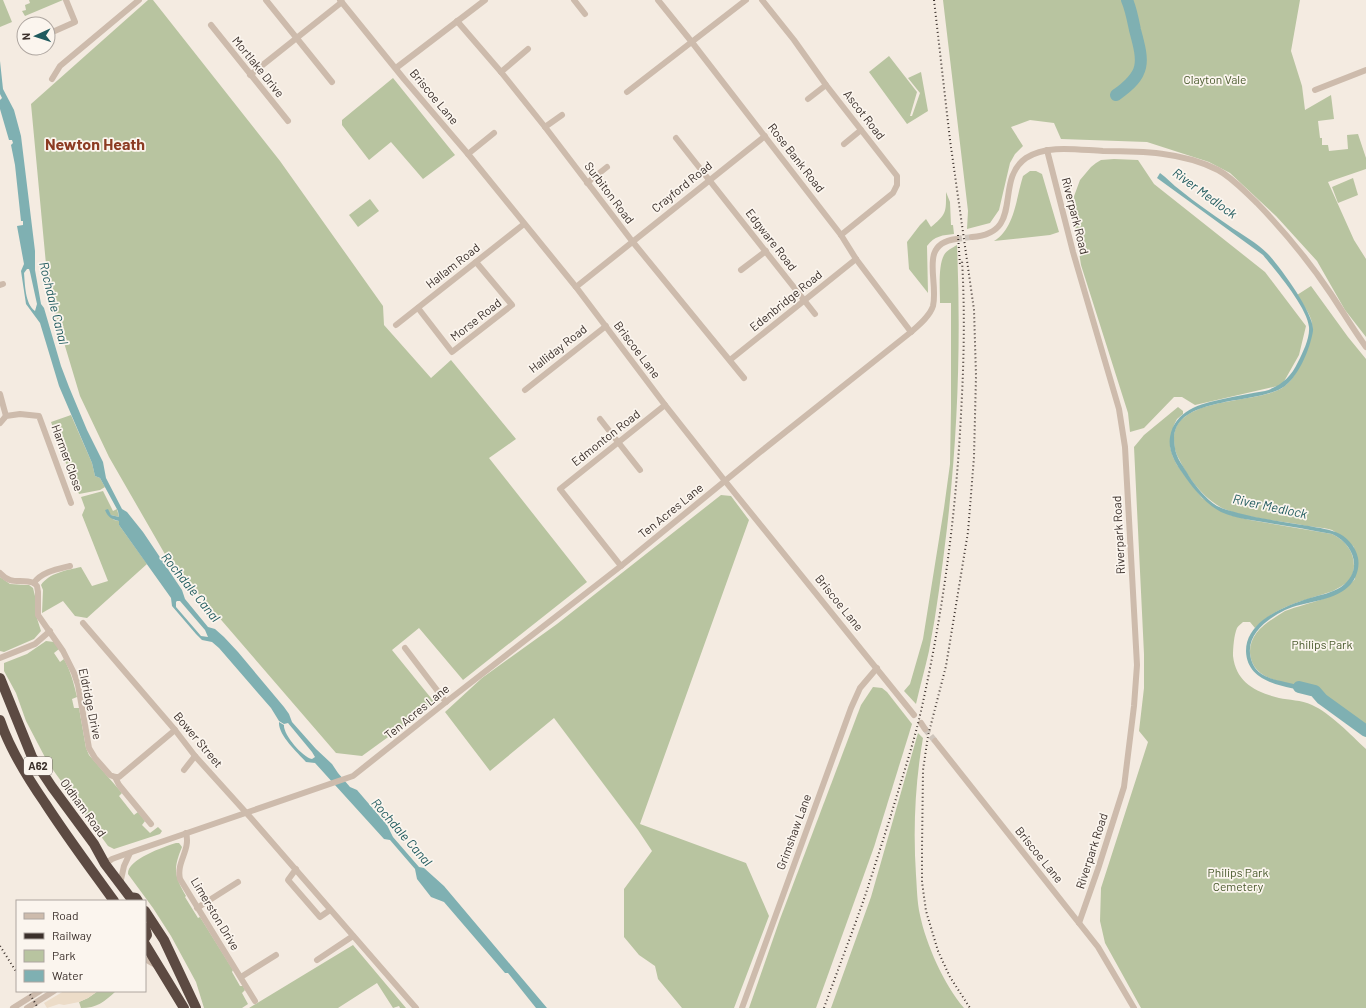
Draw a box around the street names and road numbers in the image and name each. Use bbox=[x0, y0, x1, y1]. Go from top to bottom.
street label: Mortlake Drive bbox=[230, 33, 288, 100]
street label: Briscoe Lane bbox=[408, 66, 462, 127]
street label: Ascot Road bbox=[841, 87, 888, 142]
street label: Rose Bank Road bbox=[766, 120, 828, 195]
street label: Crayford Road bbox=[648, 158, 714, 215]
street label: Surbiton Road bbox=[582, 159, 638, 226]
street label: Riverpark Road bbox=[1060, 176, 1092, 256]
street label: Edgware Road bbox=[743, 206, 800, 273]
street label: Hallam Road bbox=[423, 240, 482, 291]
street label: Edenbridge Road bbox=[746, 267, 824, 334]
street label: Morse Road bbox=[447, 295, 504, 343]
street label: Briscoe Lane bbox=[612, 318, 664, 381]
street label: Halliday Road bbox=[526, 321, 589, 375]
street label: Edmonton Road bbox=[568, 406, 642, 468]
street label: Harmer Close bbox=[49, 422, 87, 493]
street label: Ten Acres Lane bbox=[635, 480, 706, 541]
street label: Riverpark Road bbox=[1109, 495, 1127, 575]
street label: Briscoe Lane bbox=[813, 572, 867, 633]
street label: Eldridge Drive bbox=[77, 667, 105, 741]
street label: Ten Acres Lane bbox=[381, 681, 452, 742]
street label: Bower Street bbox=[171, 709, 226, 770]
road number: A62 bbox=[24, 757, 52, 775]
street label: Oldham Road bbox=[58, 776, 110, 839]
street label: Grimshaw Lane bbox=[773, 792, 813, 872]
street label: Riverpark Road bbox=[1072, 811, 1110, 890]
street label: Briscoe Lane bbox=[1013, 824, 1067, 885]
street label: Limerston Drive bbox=[189, 875, 243, 952]

